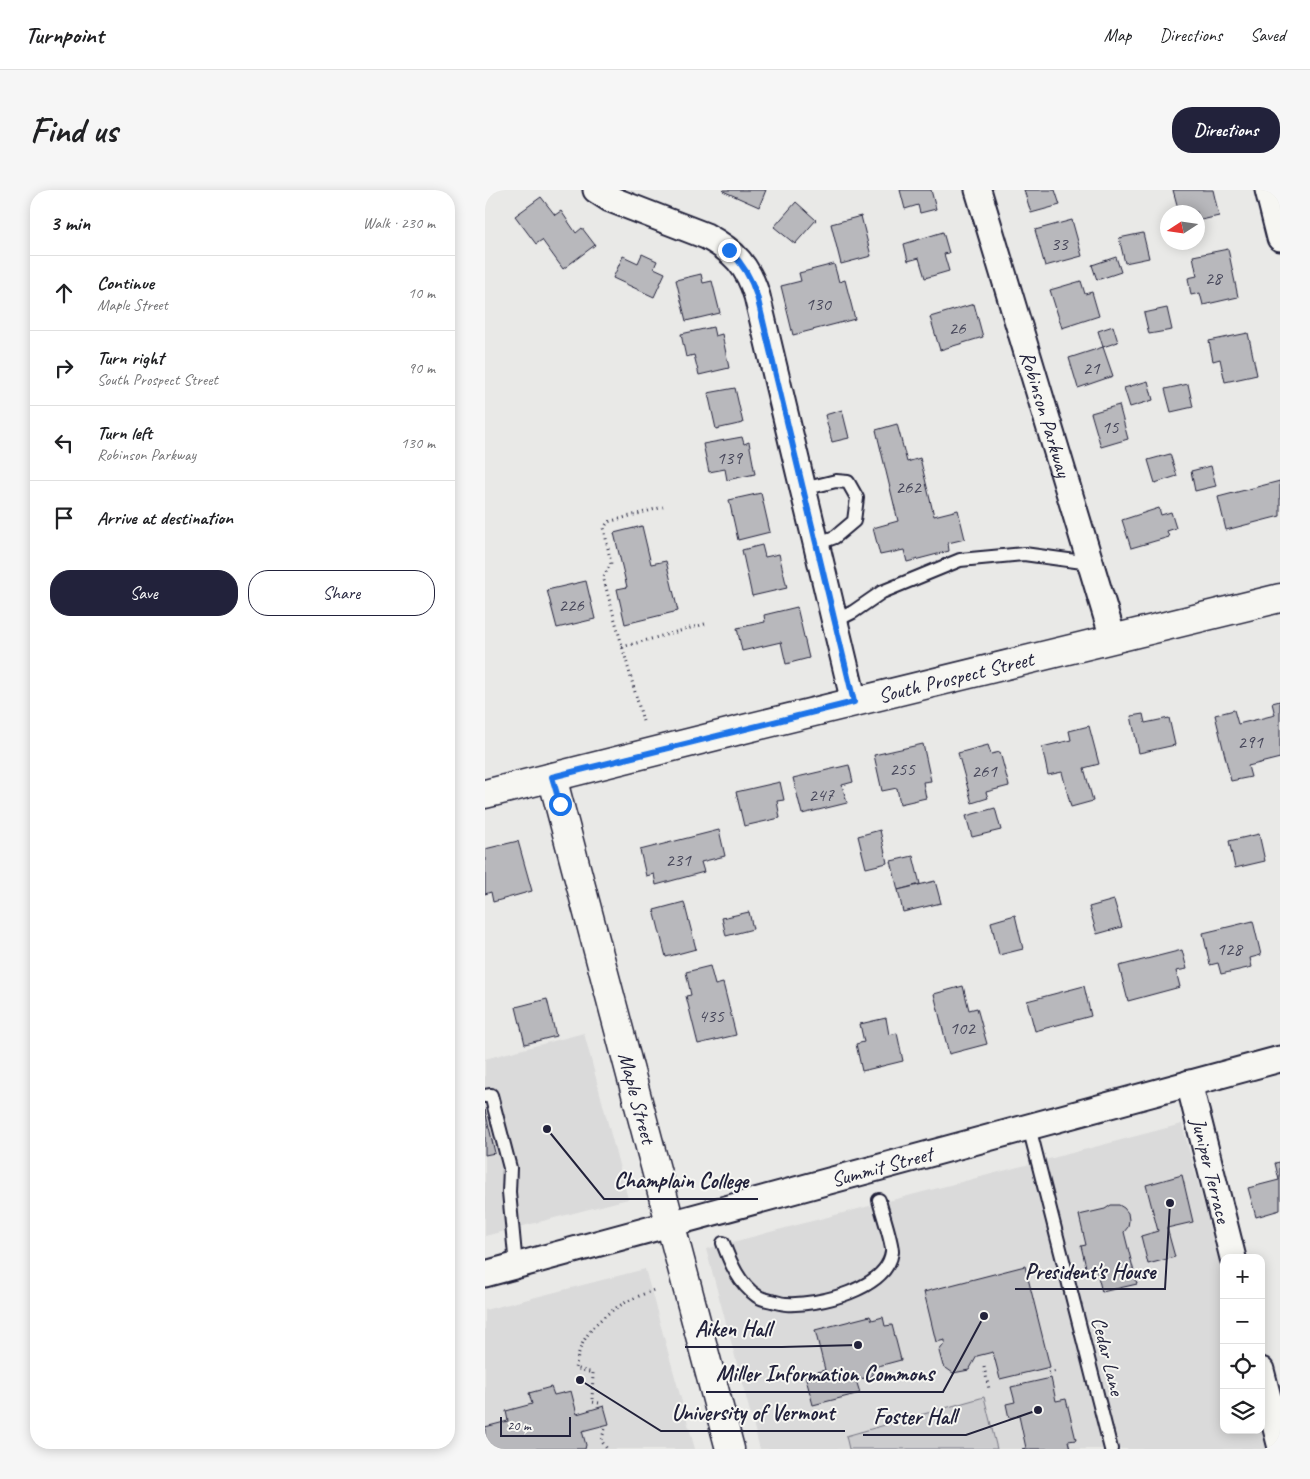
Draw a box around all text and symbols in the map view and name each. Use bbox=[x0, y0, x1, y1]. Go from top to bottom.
text: Turnpoint bbox=[25, 20, 104, 50]
text: Map bbox=[1104, 24, 1131, 46]
text: Directions bbox=[1159, 24, 1222, 46]
text: Saved bbox=[1250, 24, 1285, 46]
button: Directions bbox=[1172, 107, 1280, 153]
text: Find us bbox=[30, 108, 117, 153]
north arrow bbox=[1160, 205, 1205, 250]
text: 3 min bbox=[50, 210, 90, 236]
text: Walk · 230 m bbox=[363, 213, 435, 233]
house number: 33 bbox=[1050, 232, 1069, 256]
route end bbox=[718, 239, 741, 262]
house number: 28 bbox=[1204, 266, 1224, 290]
text: Continue bbox=[97, 271, 154, 295]
icon: ahead bbox=[50, 279, 78, 307]
text: 10 m bbox=[408, 283, 435, 303]
house number: 130 bbox=[805, 292, 832, 316]
text: Maple Street bbox=[97, 295, 168, 315]
house number: 26 bbox=[948, 316, 967, 340]
text: Turn right bbox=[97, 346, 164, 370]
street label: Robinson Parkway bbox=[1014, 348, 1077, 482]
icon: right bbox=[50, 354, 78, 382]
house number: 21 bbox=[1082, 356, 1101, 380]
text: 90 m bbox=[408, 358, 435, 378]
text: South Prospect Street bbox=[97, 370, 218, 390]
house number: 15 bbox=[1101, 415, 1120, 439]
text: Turn left bbox=[97, 421, 152, 445]
icon: left bbox=[50, 429, 78, 457]
text: 130 m bbox=[401, 433, 435, 453]
text: Robinson Parkway bbox=[97, 445, 196, 465]
house number: 139 bbox=[716, 446, 743, 470]
house number: 262 bbox=[895, 475, 922, 499]
icon: arrive bbox=[50, 504, 78, 532]
text: Arrive at destination bbox=[97, 506, 233, 530]
button: Save bbox=[50, 570, 238, 616]
button: Share bbox=[248, 570, 435, 616]
house number: 226 bbox=[558, 593, 585, 617]
street label: South Prospect Street bbox=[876, 645, 1038, 709]
house number: 291 bbox=[1237, 730, 1264, 754]
house number: 255 bbox=[889, 757, 916, 781]
house number: 261 bbox=[971, 759, 998, 783]
house number: 247 bbox=[808, 783, 835, 807]
route start bbox=[549, 793, 572, 816]
house number: 231 bbox=[665, 848, 692, 872]
house number: 128 bbox=[1216, 937, 1244, 961]
house number: 435 bbox=[698, 1004, 725, 1028]
house number: 102 bbox=[949, 1016, 976, 1040]
street label: Maple Street bbox=[613, 1050, 662, 1148]
street label: Juniper Terrace bbox=[1185, 1114, 1237, 1227]
street label: Summit Street bbox=[828, 1140, 938, 1193]
callout: Champlain College bbox=[604, 1162, 758, 1199]
text: Champlain College bbox=[614, 1167, 750, 1195]
callout: President's House bbox=[1015, 1252, 1165, 1289]
map controls bbox=[1220, 1254, 1265, 1434]
button: + bbox=[1220, 1254, 1265, 1299]
text: President's House bbox=[1025, 1258, 1157, 1286]
button: − bbox=[1220, 1299, 1265, 1344]
callout: Aiken Hall bbox=[685, 1310, 782, 1347]
street label: Cedar Lane bbox=[1086, 1314, 1131, 1400]
text: Aiken Hall bbox=[695, 1315, 775, 1343]
button: locate bbox=[1220, 1344, 1265, 1389]
callout: Miller Information Commons bbox=[706, 1355, 943, 1392]
text: Miller Information Commons bbox=[716, 1360, 936, 1388]
button: layers bbox=[1220, 1389, 1265, 1434]
callout: University of Vermont bbox=[661, 1394, 845, 1431]
callout: Foster Hall bbox=[863, 1398, 966, 1435]
text: University of Vermont bbox=[672, 1399, 837, 1427]
text: Foster Hall bbox=[873, 1403, 961, 1431]
scale bar bbox=[500, 1414, 571, 1437]
text: 20 m bbox=[507, 1417, 531, 1434]

